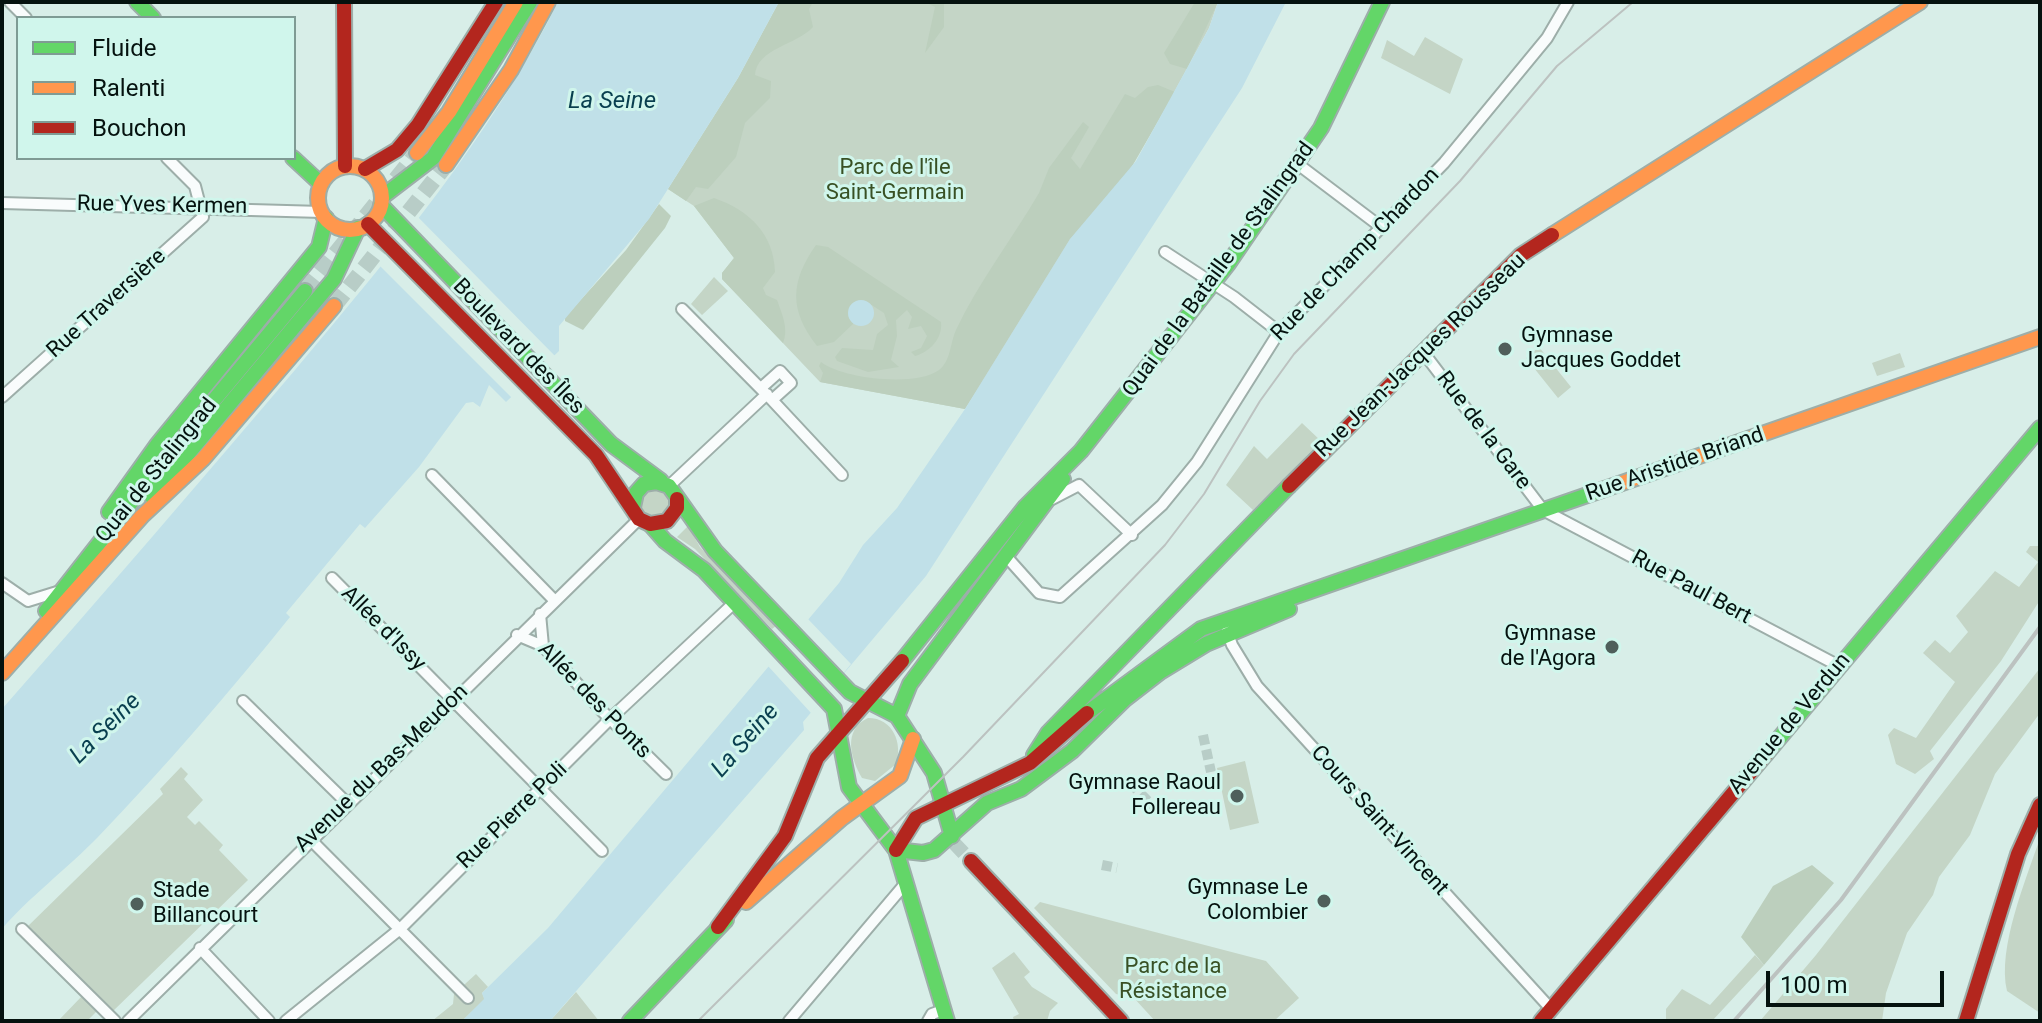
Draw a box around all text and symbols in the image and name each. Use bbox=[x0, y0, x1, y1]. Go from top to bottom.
legend bbox=[16, 16, 296, 160]
text: Fluide bbox=[92, 34, 156, 62]
text: Ralenti bbox=[92, 74, 165, 102]
water label: La Seine bbox=[568, 88, 656, 116]
text: Bouchon bbox=[92, 114, 187, 142]
street label: Quai de la Bataille de Stalingrad bbox=[1118, 137, 1320, 403]
park label: Parc de l'île Saint-Germain bbox=[826, 155, 964, 206]
street label: Rue de Champ Chardon bbox=[1266, 163, 1446, 347]
street label: Rue Yves Kermen bbox=[77, 191, 247, 221]
street label: Rue Traversière bbox=[42, 244, 172, 364]
street label: Rue Jean-Jacques Rousseau bbox=[1310, 248, 1532, 464]
street label: Boulevard des Îles bbox=[447, 274, 589, 420]
place label: Gymnase Jacques Goddet bbox=[1521, 323, 1681, 374]
marker: Gymnase Jacques Goddet bbox=[1496, 340, 1514, 358]
street label: Rue de la Gare bbox=[1430, 367, 1536, 495]
street label: Quai de Stalingrad bbox=[91, 393, 223, 549]
street label: Rue Aristide Briand bbox=[1583, 422, 1767, 508]
street label: Rue Paul Bert bbox=[1627, 545, 1755, 631]
street label: Allée d'Issy bbox=[335, 581, 431, 677]
place label: Gymnase de l'Agora bbox=[1500, 621, 1596, 672]
street label: Allée des Ponts bbox=[532, 637, 656, 765]
marker: Gymnase de l'Agora bbox=[1603, 638, 1621, 656]
street label: Avenue de Verdun bbox=[1723, 648, 1857, 800]
street label: Avenue du Bas-Meudon bbox=[290, 679, 474, 859]
water label: La Seine bbox=[65, 688, 147, 770]
water label: La Seine bbox=[706, 698, 786, 784]
street label: Cours Saint-Vincent bbox=[1305, 740, 1453, 902]
street label: Rue Pierre Poli bbox=[453, 757, 573, 875]
place label: Gymnase Raoul Follereau bbox=[1068, 770, 1221, 822]
marker: Gymnase Raoul Follereau bbox=[1228, 787, 1246, 805]
place label: Gymnase Le Colombier bbox=[1187, 875, 1308, 926]
place label: Stade Billancourt bbox=[153, 878, 258, 930]
marker: Gymnase Le Colombier bbox=[1315, 892, 1333, 910]
marker: Stade Billancourt bbox=[128, 895, 146, 913]
park label: Parc de la Résistance bbox=[1119, 954, 1227, 1006]
scale bar bbox=[1770, 955, 1948, 1005]
text: 100 m bbox=[1780, 971, 1847, 999]

